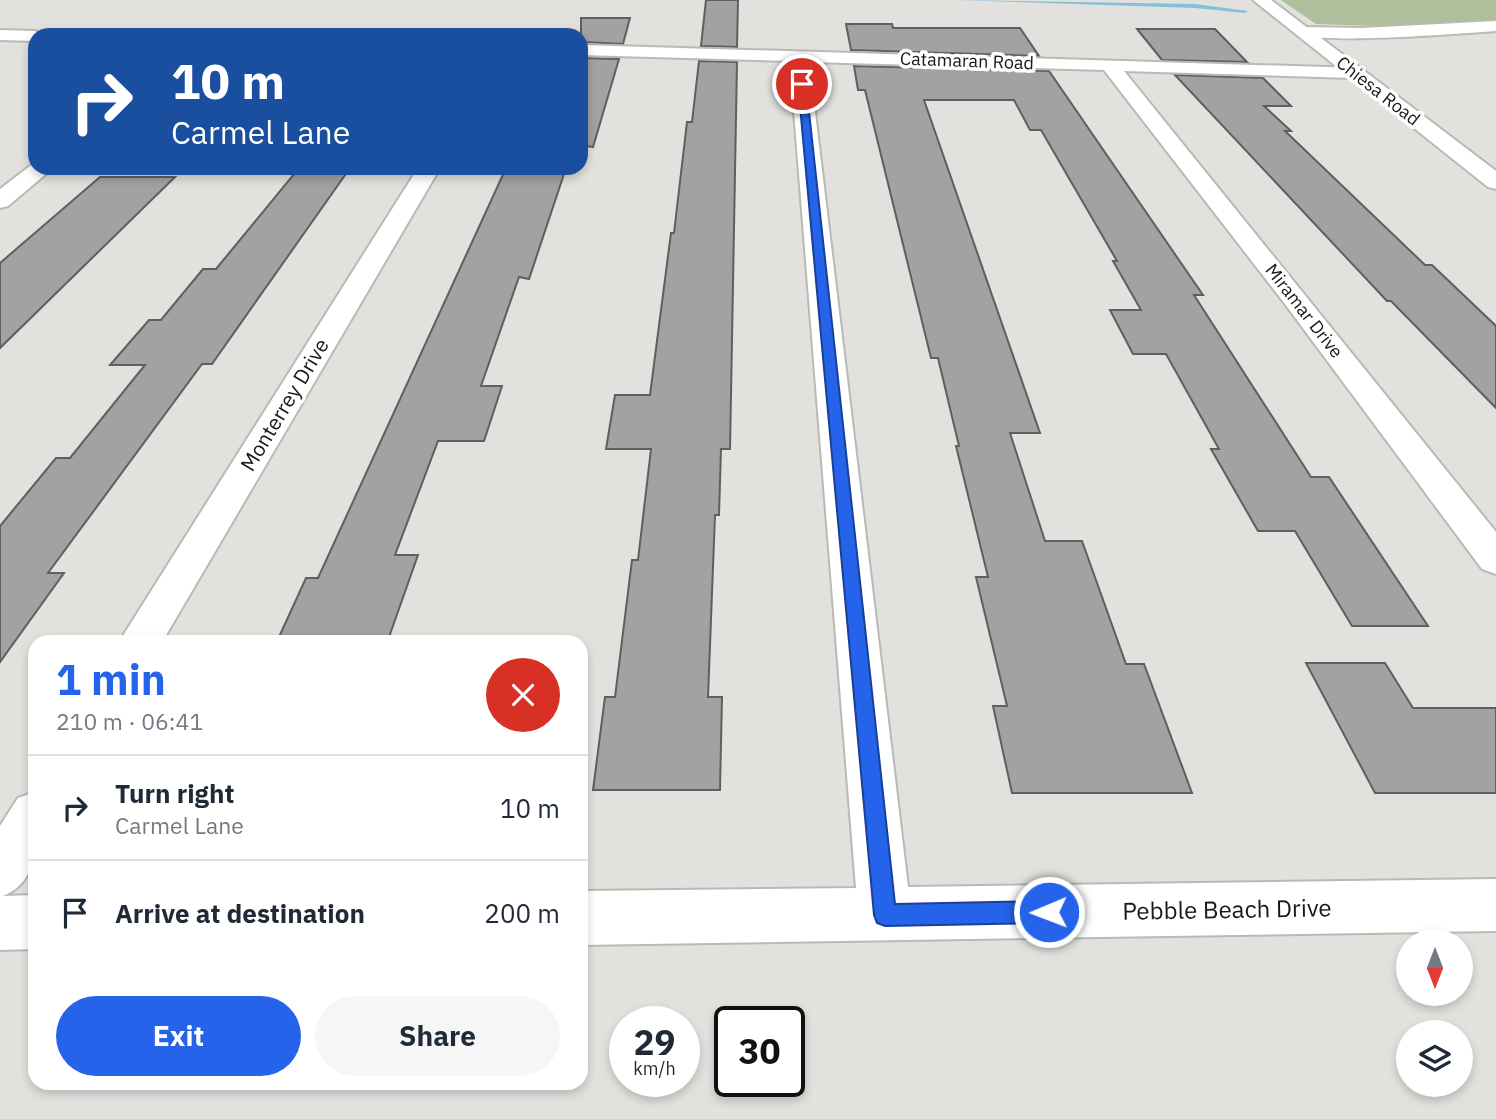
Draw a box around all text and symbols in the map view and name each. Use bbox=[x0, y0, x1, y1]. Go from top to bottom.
street label: Catamaran Road bbox=[900, 47, 1034, 74]
text: 10 m bbox=[171, 49, 285, 112]
street label: Chiesa Road bbox=[1332, 51, 1425, 130]
pin bbox=[772, 54, 832, 114]
icon: right bbox=[56, 56, 147, 147]
icon: arrive bbox=[783, 65, 821, 103]
text: Carmel Lane bbox=[171, 111, 350, 153]
street label: Miramar Drive bbox=[1260, 259, 1348, 362]
street label: Monterrey Drive bbox=[233, 333, 335, 476]
text: 1 min bbox=[56, 652, 166, 707]
button: close bbox=[486, 658, 560, 732]
text: 210 m · 06:41 bbox=[56, 706, 203, 736]
text: Turn right bbox=[115, 776, 234, 810]
icon: right bbox=[56, 789, 94, 827]
text: 10 m bbox=[500, 791, 560, 825]
text: Carmel Lane bbox=[115, 810, 244, 840]
position arrow bbox=[1012, 875, 1086, 949]
street label: Pebble Beach Drive bbox=[1122, 891, 1332, 927]
icon: arrive bbox=[56, 894, 94, 932]
text: Arrive at destination bbox=[115, 896, 365, 930]
text: 200 m bbox=[484, 896, 560, 930]
north arrow bbox=[1396, 929, 1474, 1006]
map controls bbox=[1396, 929, 1473, 1097]
button: Exit bbox=[56, 996, 301, 1076]
button: Share bbox=[315, 996, 560, 1076]
speed limit sign: 30 bbox=[714, 1006, 805, 1097]
text: 29 bbox=[633, 1019, 676, 1065]
button: layers bbox=[1396, 1020, 1473, 1097]
text: km/h bbox=[633, 1057, 676, 1080]

